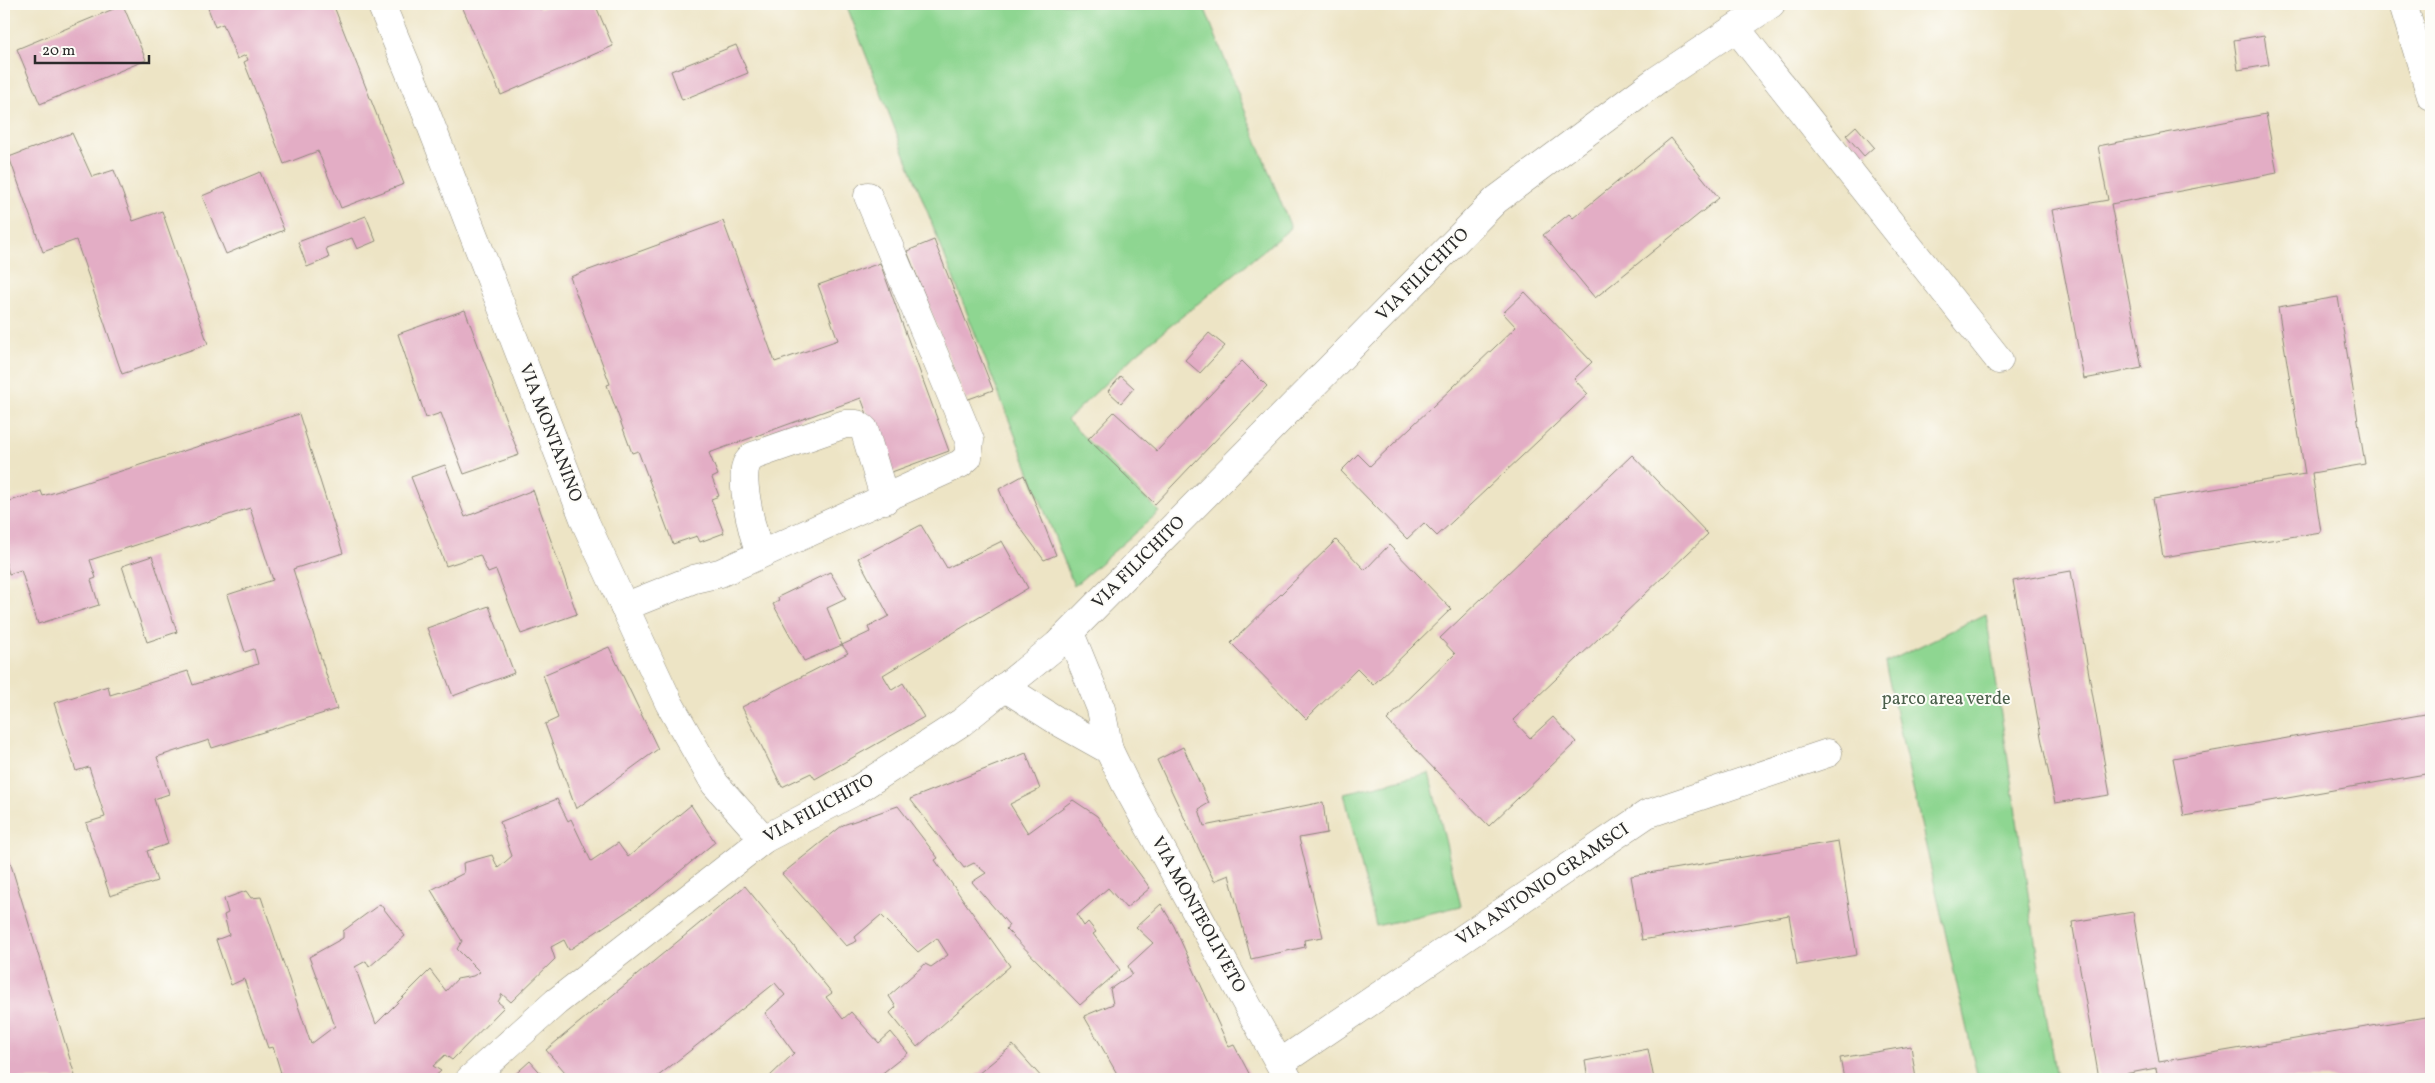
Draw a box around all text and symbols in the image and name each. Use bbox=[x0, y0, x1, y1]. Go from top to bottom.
scale bar bbox=[35, 32, 149, 64]
text: 20 m bbox=[42, 41, 75, 62]
street label: VIA FILICHITO bbox=[1371, 223, 1475, 327]
street label: VIA MONTANINO bbox=[512, 360, 588, 506]
street label: VIA FILICHITO bbox=[1087, 511, 1191, 615]
park label: parco area verde bbox=[1881, 687, 2011, 712]
street label: VIA FILICHITO bbox=[759, 768, 879, 850]
street label: VIA ANTONIO GRAMSCI bbox=[1451, 818, 1635, 952]
street label: VIA MONTEOLIVETO bbox=[1145, 832, 1251, 998]

